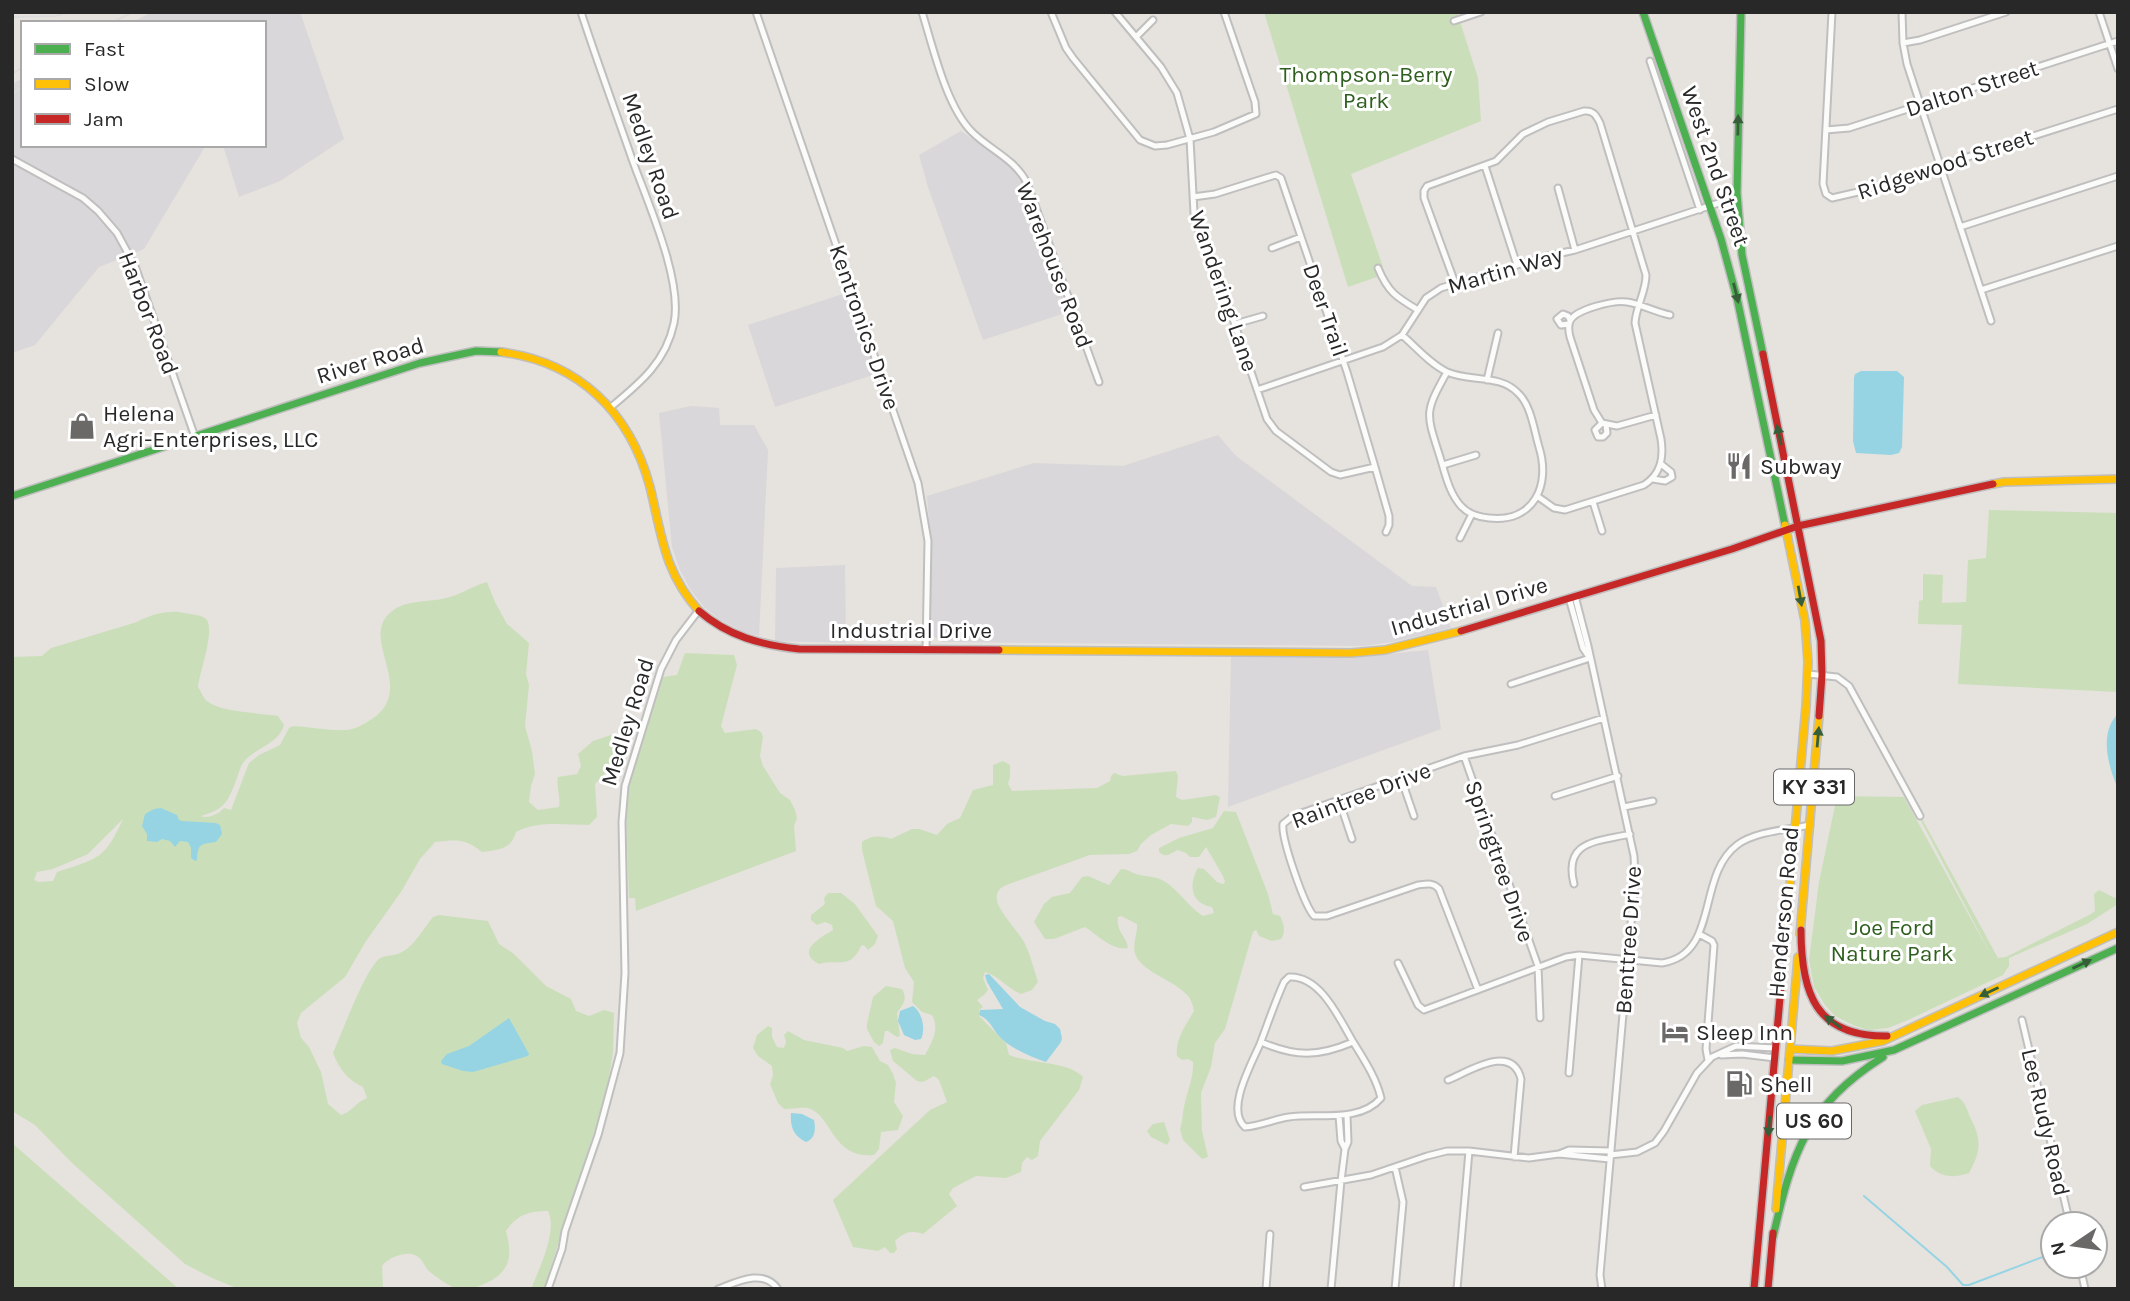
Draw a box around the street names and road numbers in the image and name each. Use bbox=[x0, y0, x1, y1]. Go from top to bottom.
street label: Dalton Street bbox=[1902, 54, 2042, 123]
street label: West 2nd Street bbox=[1676, 83, 1756, 250]
street label: Medley Road bbox=[616, 89, 685, 223]
street label: Ridgewood Street bbox=[1854, 123, 2037, 206]
street label: Warehouse Road bbox=[1011, 179, 1099, 352]
street label: Wandering Lane bbox=[1183, 207, 1264, 375]
street label: Kentronics Drive bbox=[824, 241, 905, 413]
street label: Martin Way bbox=[1444, 241, 1566, 300]
street label: Harbor Road bbox=[113, 248, 184, 378]
street label: Deer Trail bbox=[1297, 260, 1354, 360]
street label: River Road bbox=[313, 331, 427, 390]
street label: Industrial Drive bbox=[1388, 571, 1551, 642]
street label: Industrial Drive bbox=[830, 617, 992, 644]
street label: Medley Road bbox=[595, 655, 660, 789]
street label: Raintree Drive bbox=[1288, 756, 1435, 834]
road number: KY 331 bbox=[1774, 770, 1854, 804]
street label: Springtree Drive bbox=[1459, 777, 1540, 946]
street label: Henderson Road bbox=[1763, 825, 1804, 999]
street label: Benttree Drive bbox=[1610, 865, 1647, 1015]
street label: Lee Rudy Road bbox=[2015, 1046, 2076, 1199]
road number: US 60 bbox=[1777, 1104, 1851, 1138]

